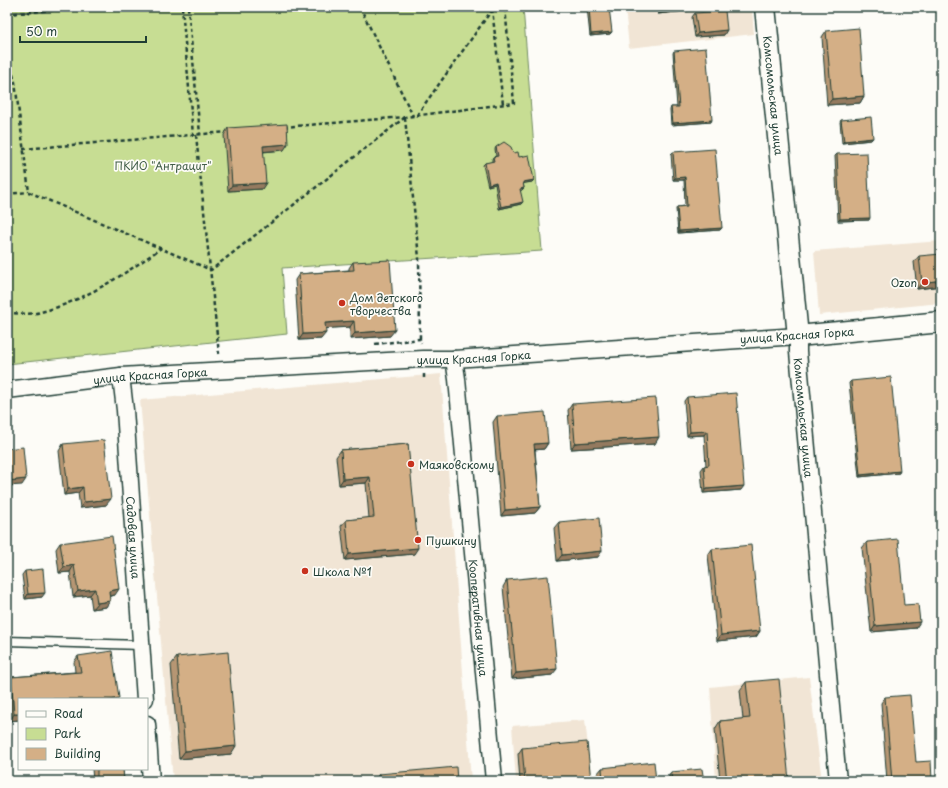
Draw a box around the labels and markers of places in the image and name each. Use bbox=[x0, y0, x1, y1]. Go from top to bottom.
place label: Ozon bbox=[891, 274, 917, 291]
marker: Ozon bbox=[920, 277, 930, 287]
place label: Дом детского творчества bbox=[349, 289, 423, 319]
marker: Дом детского творчества bbox=[337, 298, 347, 308]
place label: Маяковскому bbox=[419, 456, 495, 473]
marker: Маяковскому bbox=[406, 459, 416, 469]
place label: Пушкину bbox=[426, 532, 477, 549]
marker: Пушкину bbox=[413, 535, 423, 545]
place label: Школа №1 bbox=[313, 563, 372, 580]
marker: Школа №1 bbox=[300, 566, 310, 576]

